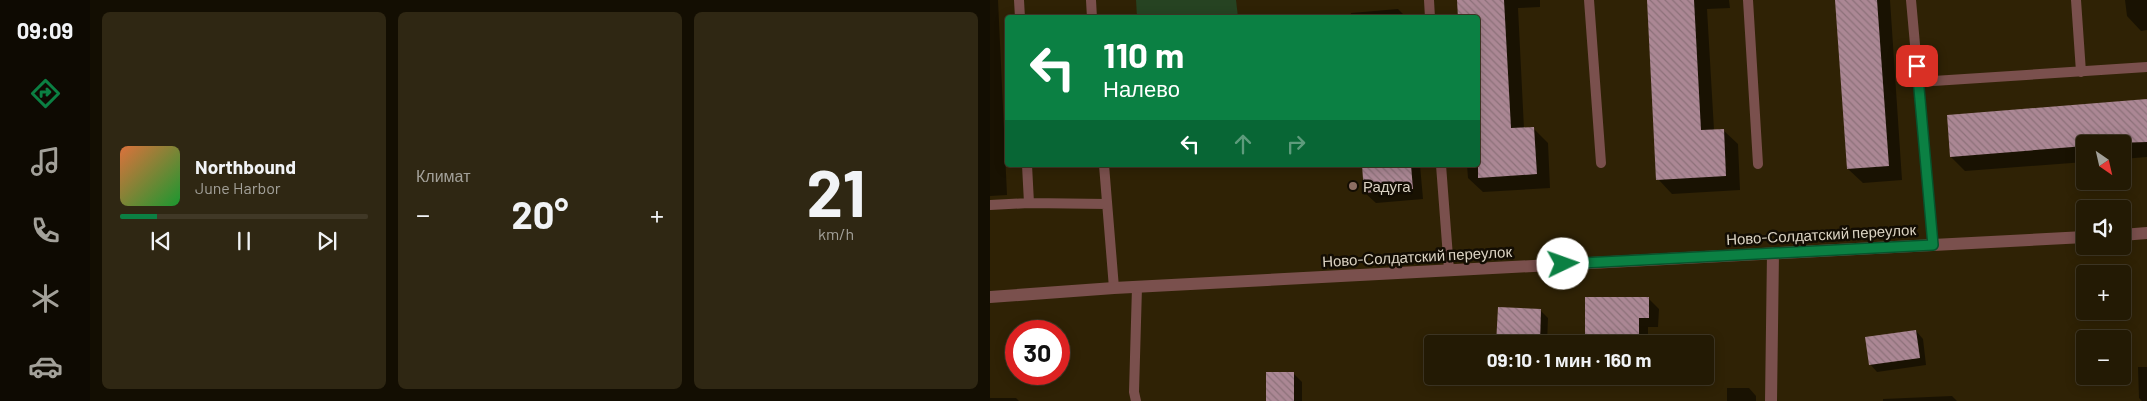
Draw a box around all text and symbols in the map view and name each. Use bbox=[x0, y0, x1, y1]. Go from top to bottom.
text: 09:09 bbox=[17, 17, 73, 43]
text: 110 m bbox=[1103, 33, 1184, 75]
icon: left bbox=[1020, 35, 1085, 100]
pin bbox=[1896, 45, 1938, 87]
icon: arrive bbox=[1903, 52, 1931, 80]
text: Налево bbox=[1103, 75, 1180, 101]
icon: directions bbox=[28, 76, 63, 111]
icon: left bbox=[1176, 130, 1204, 158]
icon: ahead bbox=[1229, 130, 1257, 158]
icon: right bbox=[1282, 130, 1310, 158]
north arrow bbox=[2076, 135, 2131, 190]
map controls bbox=[2076, 135, 2131, 385]
icon: music bbox=[28, 144, 63, 179]
text: 21 bbox=[806, 152, 866, 230]
text: Northbound bbox=[195, 155, 296, 178]
text: Климат bbox=[416, 166, 470, 185]
place label: Радуга bbox=[1363, 177, 1411, 195]
text: June Harbor bbox=[195, 178, 281, 197]
marker: Радуга bbox=[1347, 180, 1359, 192]
text: 20° bbox=[511, 191, 569, 237]
text: − bbox=[416, 197, 430, 231]
text: + bbox=[650, 197, 664, 231]
button: sound bbox=[2076, 200, 2131, 255]
icon: phone bbox=[28, 213, 63, 248]
street label: Ново-Солдатский переулок bbox=[1726, 220, 1917, 248]
text: km/h bbox=[818, 224, 854, 243]
icon: previous bbox=[147, 227, 175, 255]
icon: pause bbox=[230, 227, 258, 255]
icon: next bbox=[313, 227, 341, 255]
position arrow bbox=[1536, 237, 1588, 289]
street label: Ново-Солдатский переулок bbox=[1322, 242, 1513, 270]
button: + bbox=[2076, 265, 2131, 320]
icon: climate bbox=[28, 281, 63, 316]
speed limit sign: 30 bbox=[1005, 320, 1070, 385]
button: − bbox=[2076, 330, 2131, 385]
text: 09:10 · 1 мин · 160 m bbox=[1487, 348, 1651, 371]
icon: car bbox=[28, 349, 63, 384]

